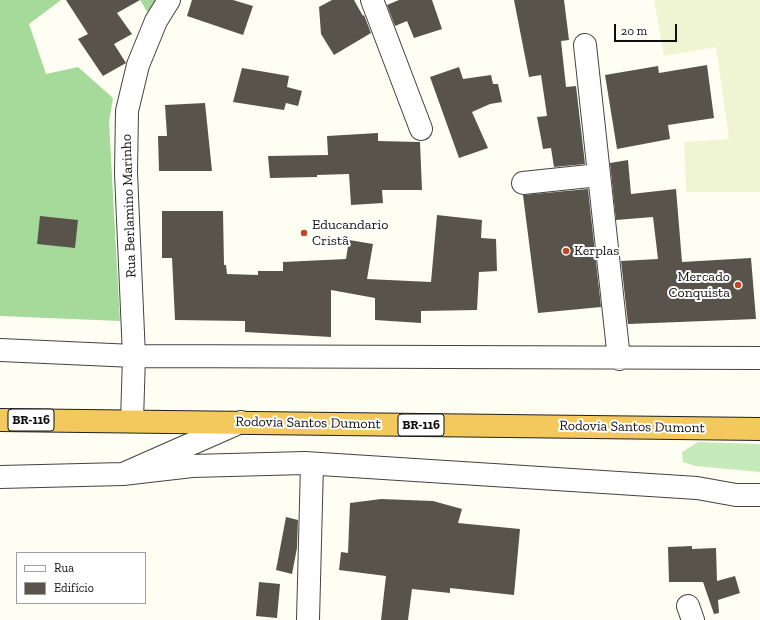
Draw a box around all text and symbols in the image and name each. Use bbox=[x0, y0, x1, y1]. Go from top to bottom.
scale bar bbox=[616, 16, 679, 42]
text: 20 m bbox=[621, 24, 647, 38]
street label: Rua Berlamino Marinho bbox=[118, 134, 140, 278]
place label: Educandario Cristã bbox=[312, 217, 388, 250]
marker: Educandario Cristã bbox=[299, 228, 309, 238]
place label: Kerplas bbox=[574, 243, 619, 259]
marker: Kerplas bbox=[561, 246, 571, 256]
place label: Mercado Conquista bbox=[668, 269, 730, 302]
marker: Mercado Conquista bbox=[733, 280, 743, 290]
road number: BR-116 bbox=[8, 409, 54, 431]
street label: Rodovia Santos Dumont bbox=[235, 413, 381, 433]
road number: BR-116 bbox=[398, 414, 444, 436]
street label: Rodovia Santos Dumont bbox=[559, 417, 705, 437]
legend bbox=[16, 552, 146, 604]
text: Rua bbox=[54, 561, 74, 575]
text: Edifício bbox=[54, 581, 94, 595]

